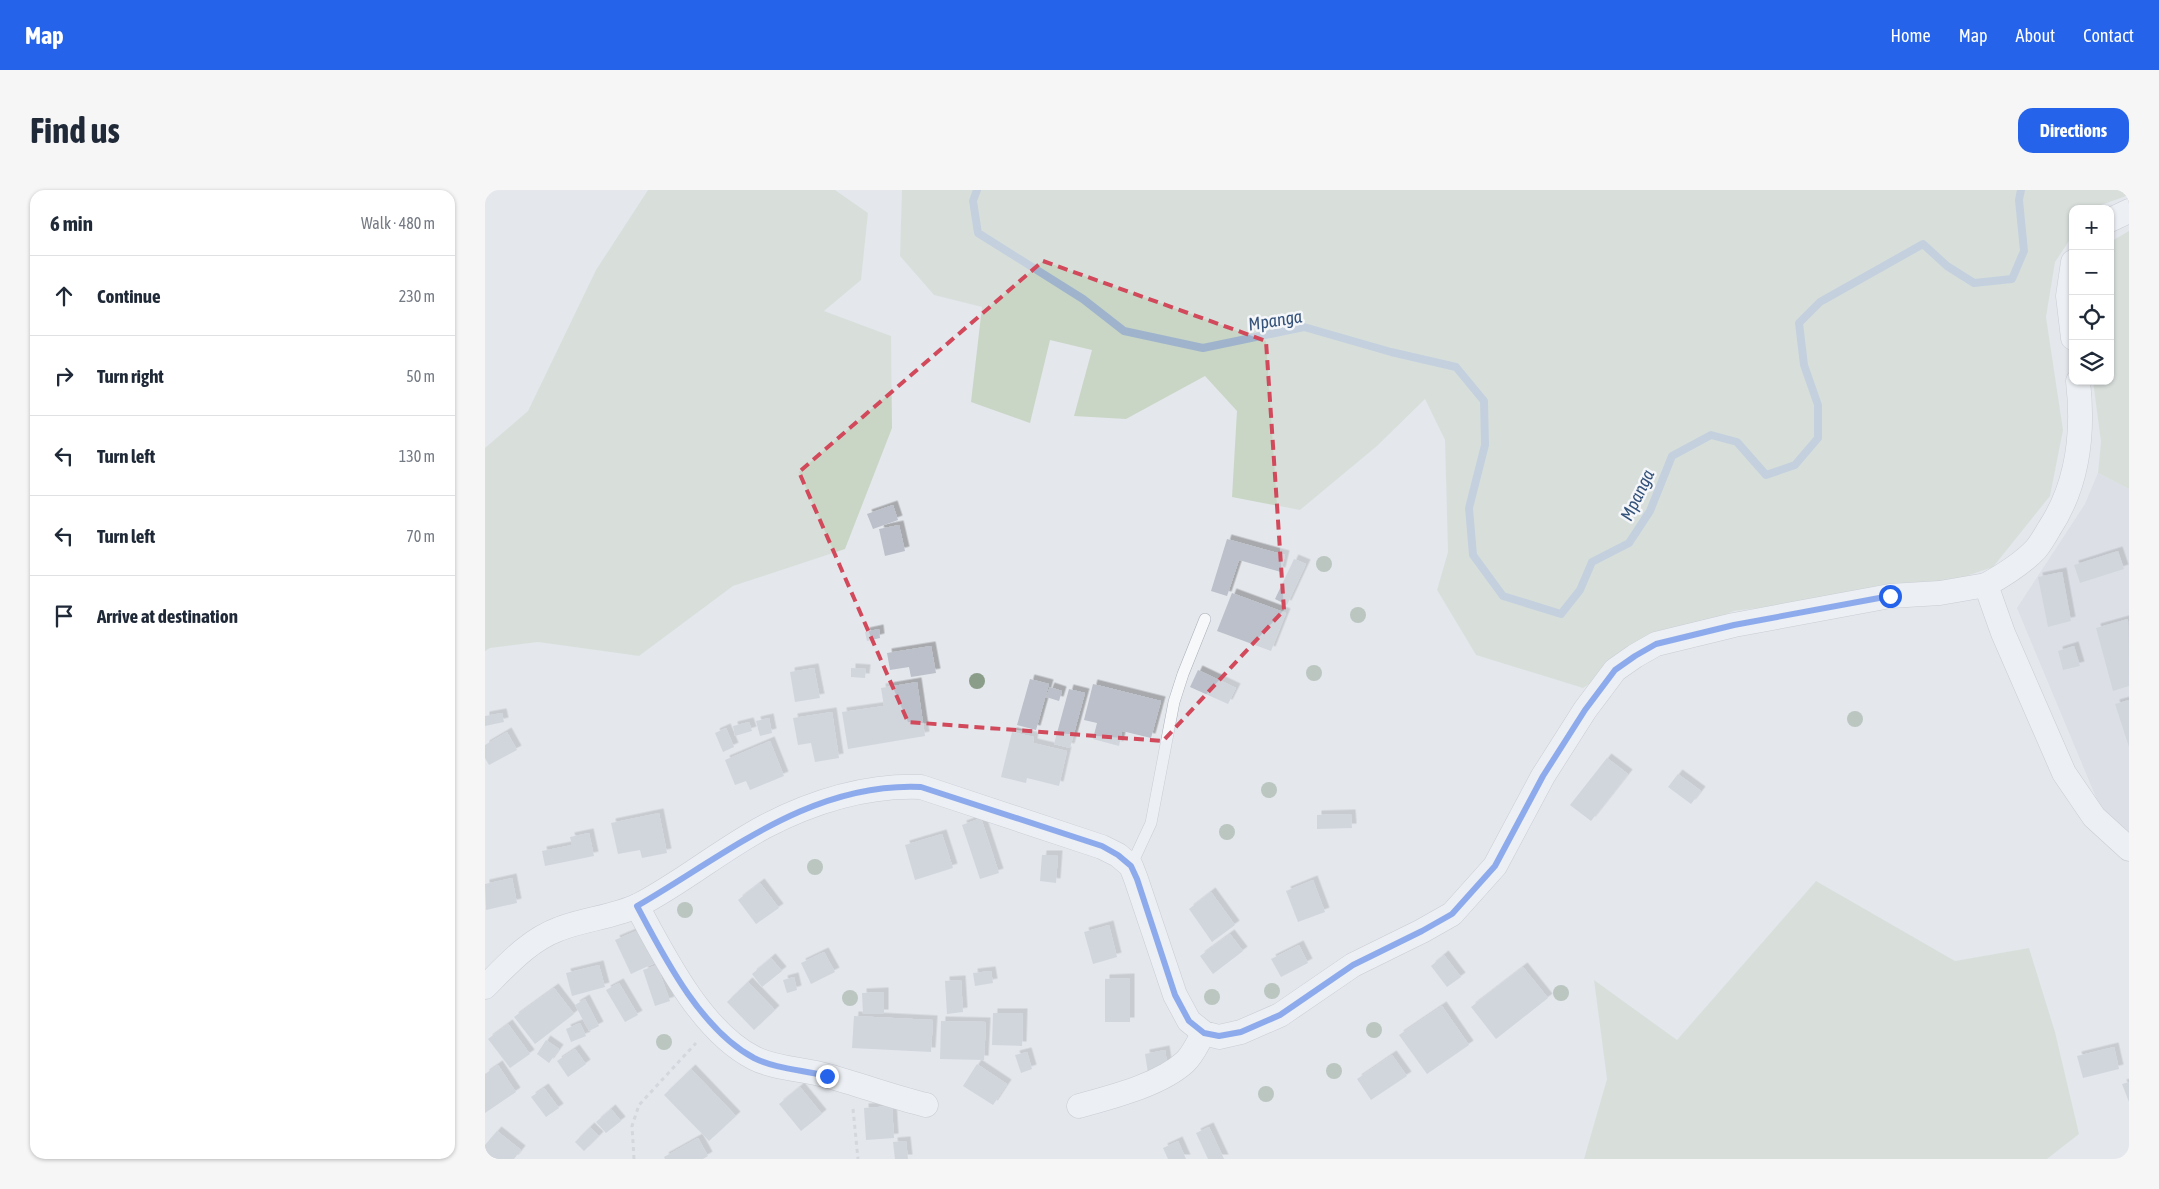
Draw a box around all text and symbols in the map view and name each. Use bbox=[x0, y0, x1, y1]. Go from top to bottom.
text: Map bbox=[25, 22, 64, 49]
text: Home bbox=[1891, 25, 1931, 46]
text: Map bbox=[1959, 25, 1988, 46]
text: About bbox=[2016, 25, 2055, 46]
text: Contact bbox=[2083, 25, 2134, 46]
button: Directions bbox=[2018, 108, 2129, 153]
text: Find us bbox=[30, 110, 120, 150]
map controls bbox=[2069, 205, 2114, 385]
button: + bbox=[2069, 205, 2114, 250]
text: 6 min bbox=[50, 211, 93, 235]
text: Walk · 480 m bbox=[361, 214, 435, 232]
button: − bbox=[2069, 250, 2114, 295]
icon: ahead bbox=[50, 282, 78, 310]
text: Continue bbox=[97, 285, 161, 307]
text: 230 m bbox=[399, 287, 435, 305]
button: locate bbox=[2069, 295, 2114, 340]
water label: Mpanga bbox=[1247, 305, 1304, 335]
button: layers bbox=[2069, 340, 2114, 385]
icon: right bbox=[50, 362, 78, 390]
text: Turn right bbox=[97, 365, 164, 387]
text: 50 m bbox=[406, 367, 435, 385]
icon: left bbox=[50, 442, 78, 470]
text: Turn left bbox=[97, 445, 155, 467]
text: 130 m bbox=[399, 447, 435, 465]
water label: Mpanga bbox=[1616, 465, 1659, 524]
icon: left bbox=[50, 522, 78, 550]
text: Turn left bbox=[97, 525, 155, 547]
text: 70 m bbox=[406, 527, 435, 545]
route start bbox=[1879, 585, 1902, 608]
icon: arrive bbox=[50, 602, 78, 630]
text: Arrive at destination bbox=[97, 605, 238, 627]
route end bbox=[816, 1065, 839, 1088]

